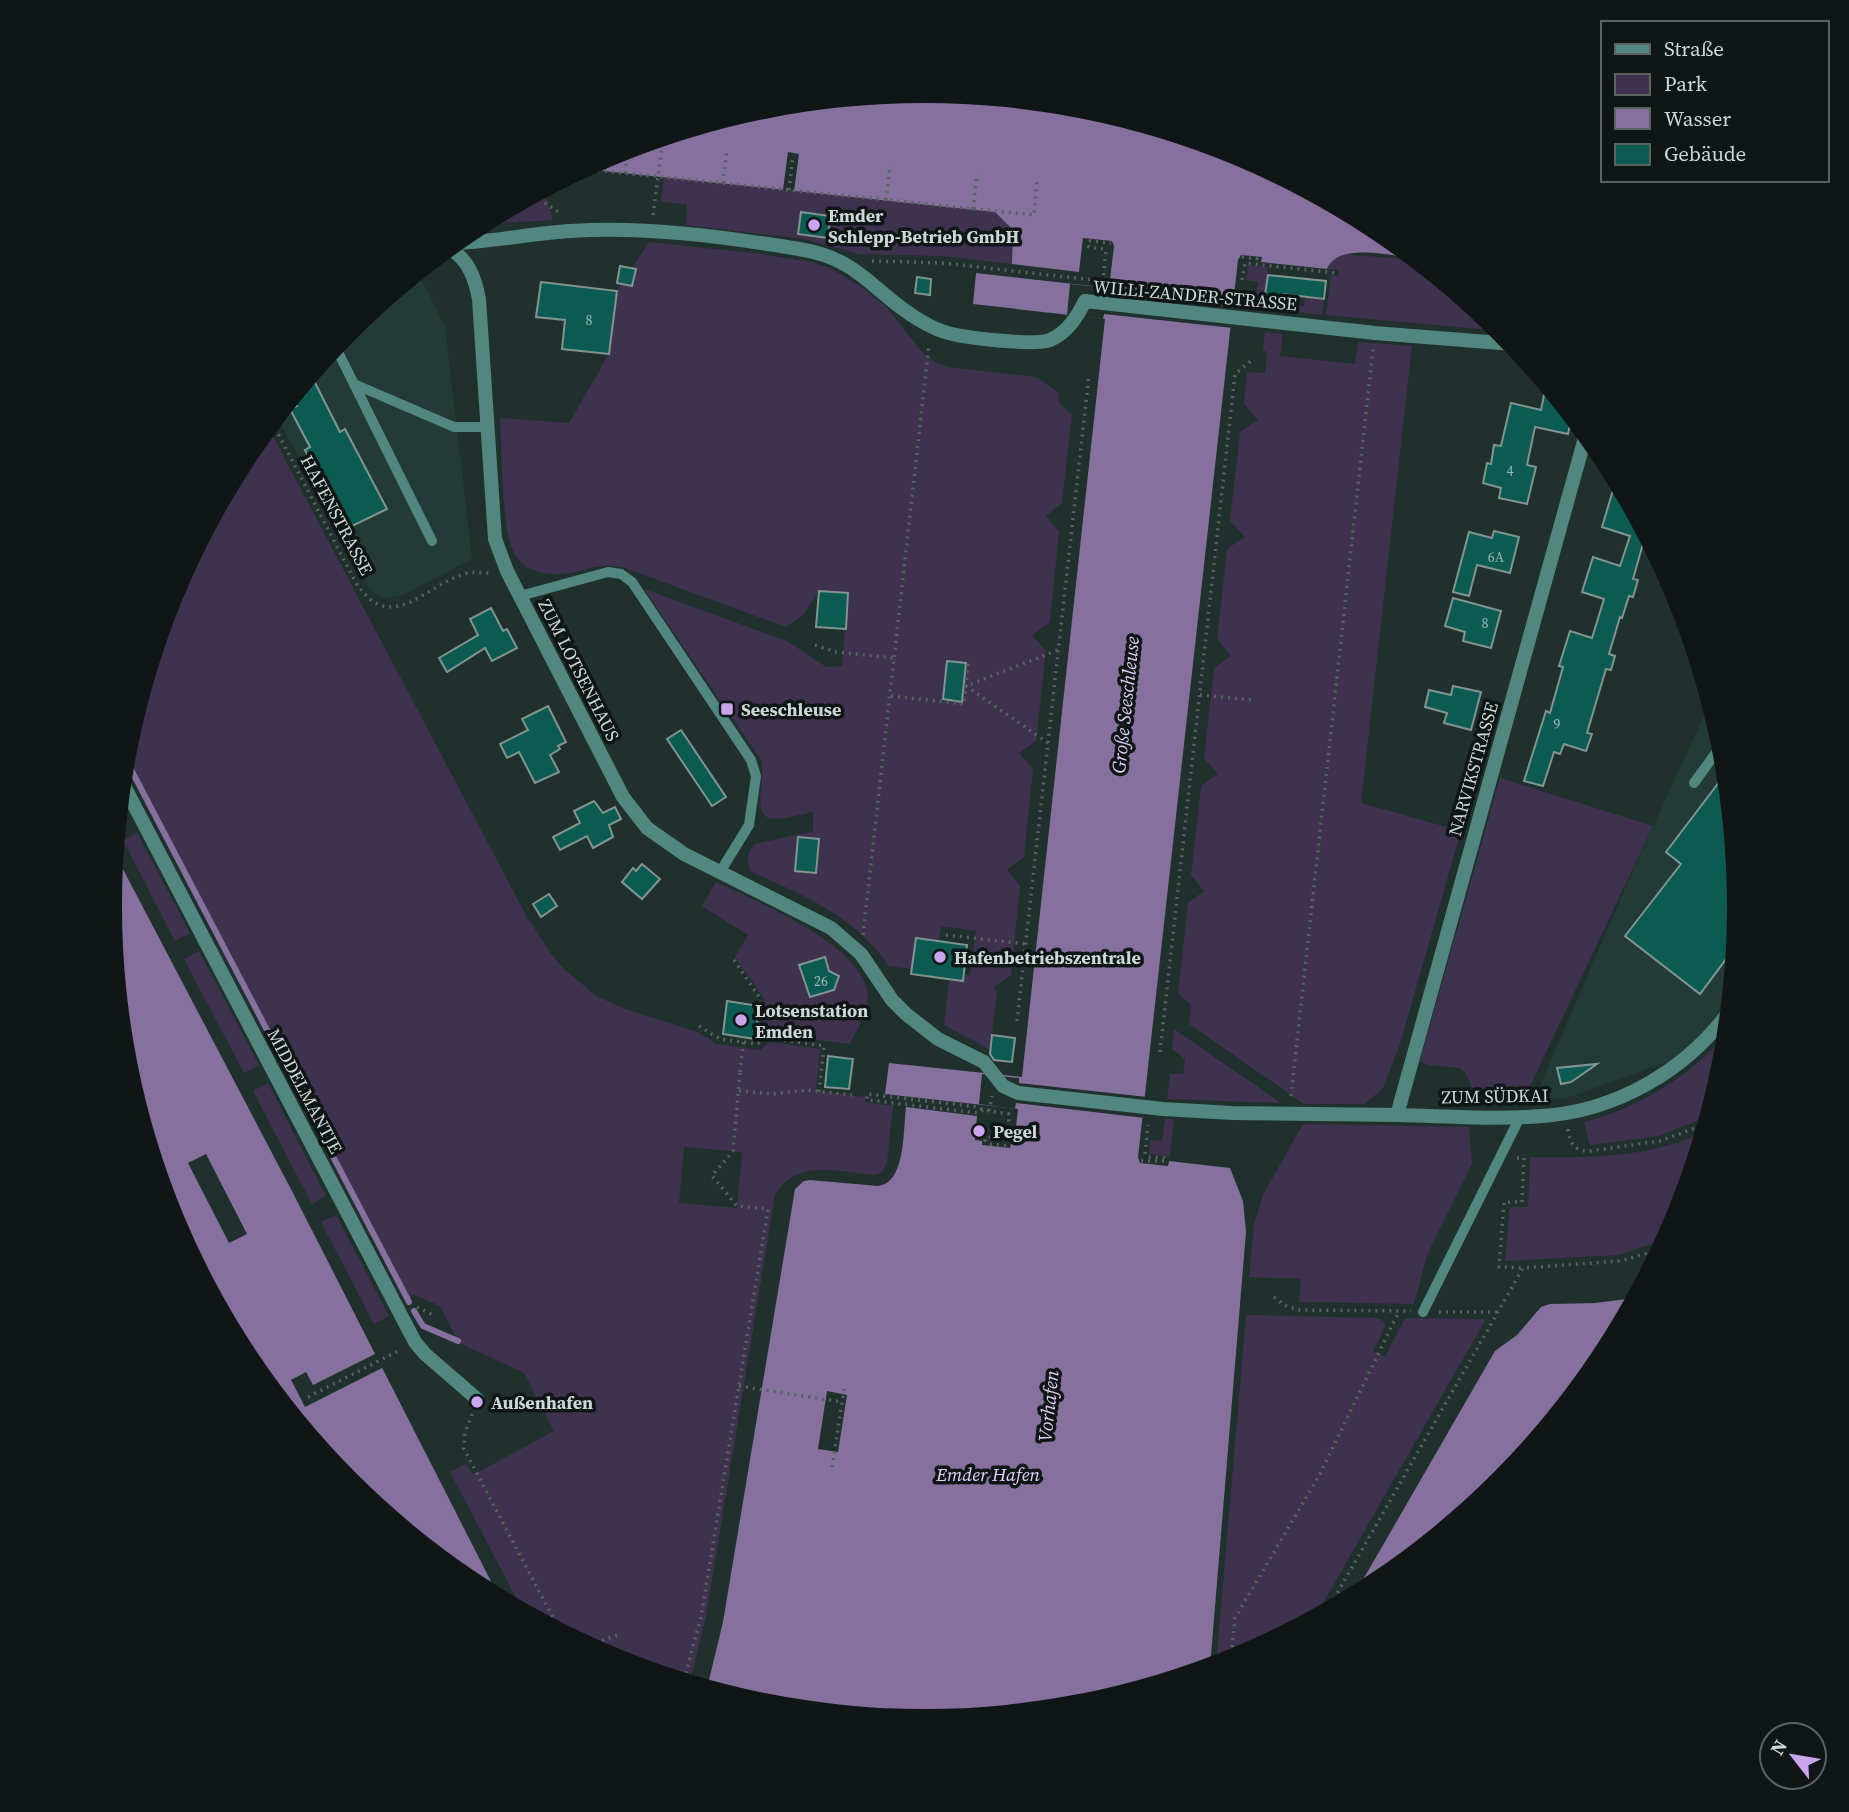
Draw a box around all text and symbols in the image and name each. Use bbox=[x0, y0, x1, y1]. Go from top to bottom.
legend bbox=[1601, 21, 1828, 182]
text: Straße bbox=[1664, 34, 1724, 63]
text: Park bbox=[1664, 69, 1708, 98]
text: Wasser bbox=[1664, 104, 1731, 133]
text: Gebäude bbox=[1664, 139, 1746, 168]
place label: Emder Schlepp-Betrieb GmbH bbox=[828, 203, 1019, 249]
marker: Emder Schlepp-Betrieb GmbH bbox=[806, 217, 822, 233]
street label: WILLI-ZANDER-STRASSE bbox=[1092, 274, 1298, 316]
house number: 8 bbox=[586, 310, 593, 330]
street label: HAFENSTRASSE bbox=[295, 451, 379, 580]
house number: 4 bbox=[1507, 461, 1514, 481]
house number: 6A bbox=[1488, 547, 1505, 567]
street label: ZUM LOTSENHAUS bbox=[532, 595, 626, 745]
house number: 8 bbox=[1482, 613, 1489, 633]
water label: Große Seeschleuse bbox=[1105, 635, 1145, 775]
place label: Seeschleuse bbox=[741, 697, 841, 722]
street label: NARVIKSTRASSE bbox=[1442, 699, 1504, 839]
marker: Seeschleuse bbox=[719, 701, 735, 717]
house number: 9 bbox=[1554, 714, 1561, 734]
place label: Hafenbetriebszentrale bbox=[954, 945, 1141, 970]
marker: Hafenbetriebszentrale bbox=[932, 949, 948, 965]
house number: 26 bbox=[814, 971, 828, 991]
place label: Lotsenstation Emden bbox=[755, 998, 868, 1044]
marker: Lotsenstation Emden bbox=[733, 1012, 749, 1028]
street label: MIDDELMANTJE bbox=[261, 1024, 349, 1158]
street label: ZUM SÜDKAI bbox=[1441, 1083, 1549, 1109]
place label: Pegel bbox=[993, 1119, 1038, 1144]
marker: Pegel bbox=[971, 1123, 987, 1139]
water label: Vorhafen bbox=[1031, 1369, 1065, 1443]
place label: Außenhafen bbox=[491, 1390, 593, 1415]
marker: Außenhafen bbox=[469, 1394, 485, 1410]
water label: Emder Hafen bbox=[935, 1461, 1040, 1487]
north arrow bbox=[1758, 1721, 1828, 1791]
text: N bbox=[1764, 1734, 1793, 1760]

